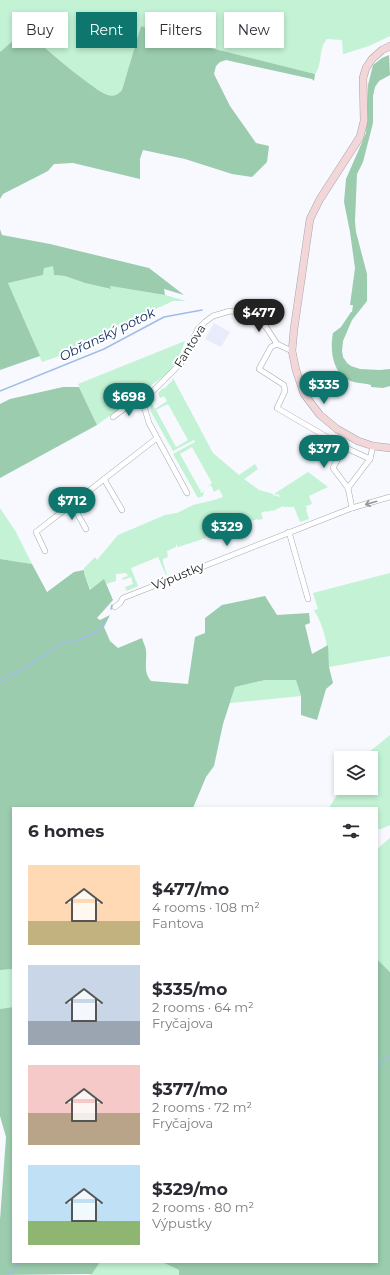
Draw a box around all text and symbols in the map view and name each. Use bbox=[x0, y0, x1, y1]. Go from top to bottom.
chip: Buy bbox=[12, 12, 68, 48]
chip: Rent bbox=[76, 12, 137, 48]
chip: Filters bbox=[145, 12, 216, 48]
chip: New bbox=[224, 12, 284, 48]
pin: $477 bbox=[235, 299, 283, 333]
water label: Obřanský potok bbox=[57, 303, 159, 364]
text: $477 bbox=[243, 304, 275, 320]
street label: Fantova bbox=[171, 321, 209, 370]
pin: $335 bbox=[300, 371, 348, 405]
text: $335 bbox=[308, 376, 340, 392]
pin: $698 bbox=[105, 383, 153, 417]
text: $698 bbox=[112, 388, 146, 404]
pin: $377 bbox=[300, 435, 348, 469]
text: $377 bbox=[308, 440, 340, 456]
pin: $712 bbox=[48, 487, 96, 521]
text: $712 bbox=[57, 492, 87, 508]
one-way arrow bbox=[365, 500, 378, 507]
pin: $329 bbox=[203, 513, 251, 547]
text: $329 bbox=[211, 518, 243, 534]
street label: Výpustky bbox=[149, 558, 207, 593]
map controls bbox=[334, 751, 378, 795]
button: layers bbox=[334, 751, 378, 795]
icon: filters bbox=[340, 820, 362, 842]
text: 6 homes bbox=[28, 821, 104, 841]
text: $477/mo bbox=[152, 879, 229, 899]
icon: home bbox=[60, 881, 108, 929]
text: 4 rooms · 108 m² bbox=[152, 899, 260, 915]
text: Fantova bbox=[152, 915, 204, 931]
text: $335/mo bbox=[152, 979, 227, 999]
icon: home bbox=[60, 981, 108, 1029]
text: 2 rooms · 64 m² bbox=[152, 999, 254, 1015]
text: Fryčajova bbox=[152, 1015, 213, 1031]
text: $377/mo bbox=[152, 1079, 228, 1099]
icon: home bbox=[60, 1081, 108, 1129]
text: 2 rooms · 72 m² bbox=[152, 1099, 252, 1115]
text: Fryčajova bbox=[152, 1115, 213, 1131]
text: $329/mo bbox=[152, 1179, 228, 1199]
icon: home bbox=[60, 1181, 108, 1229]
text: 2 rooms · 80 m² bbox=[152, 1199, 254, 1215]
text: Výpustky bbox=[152, 1215, 212, 1231]

